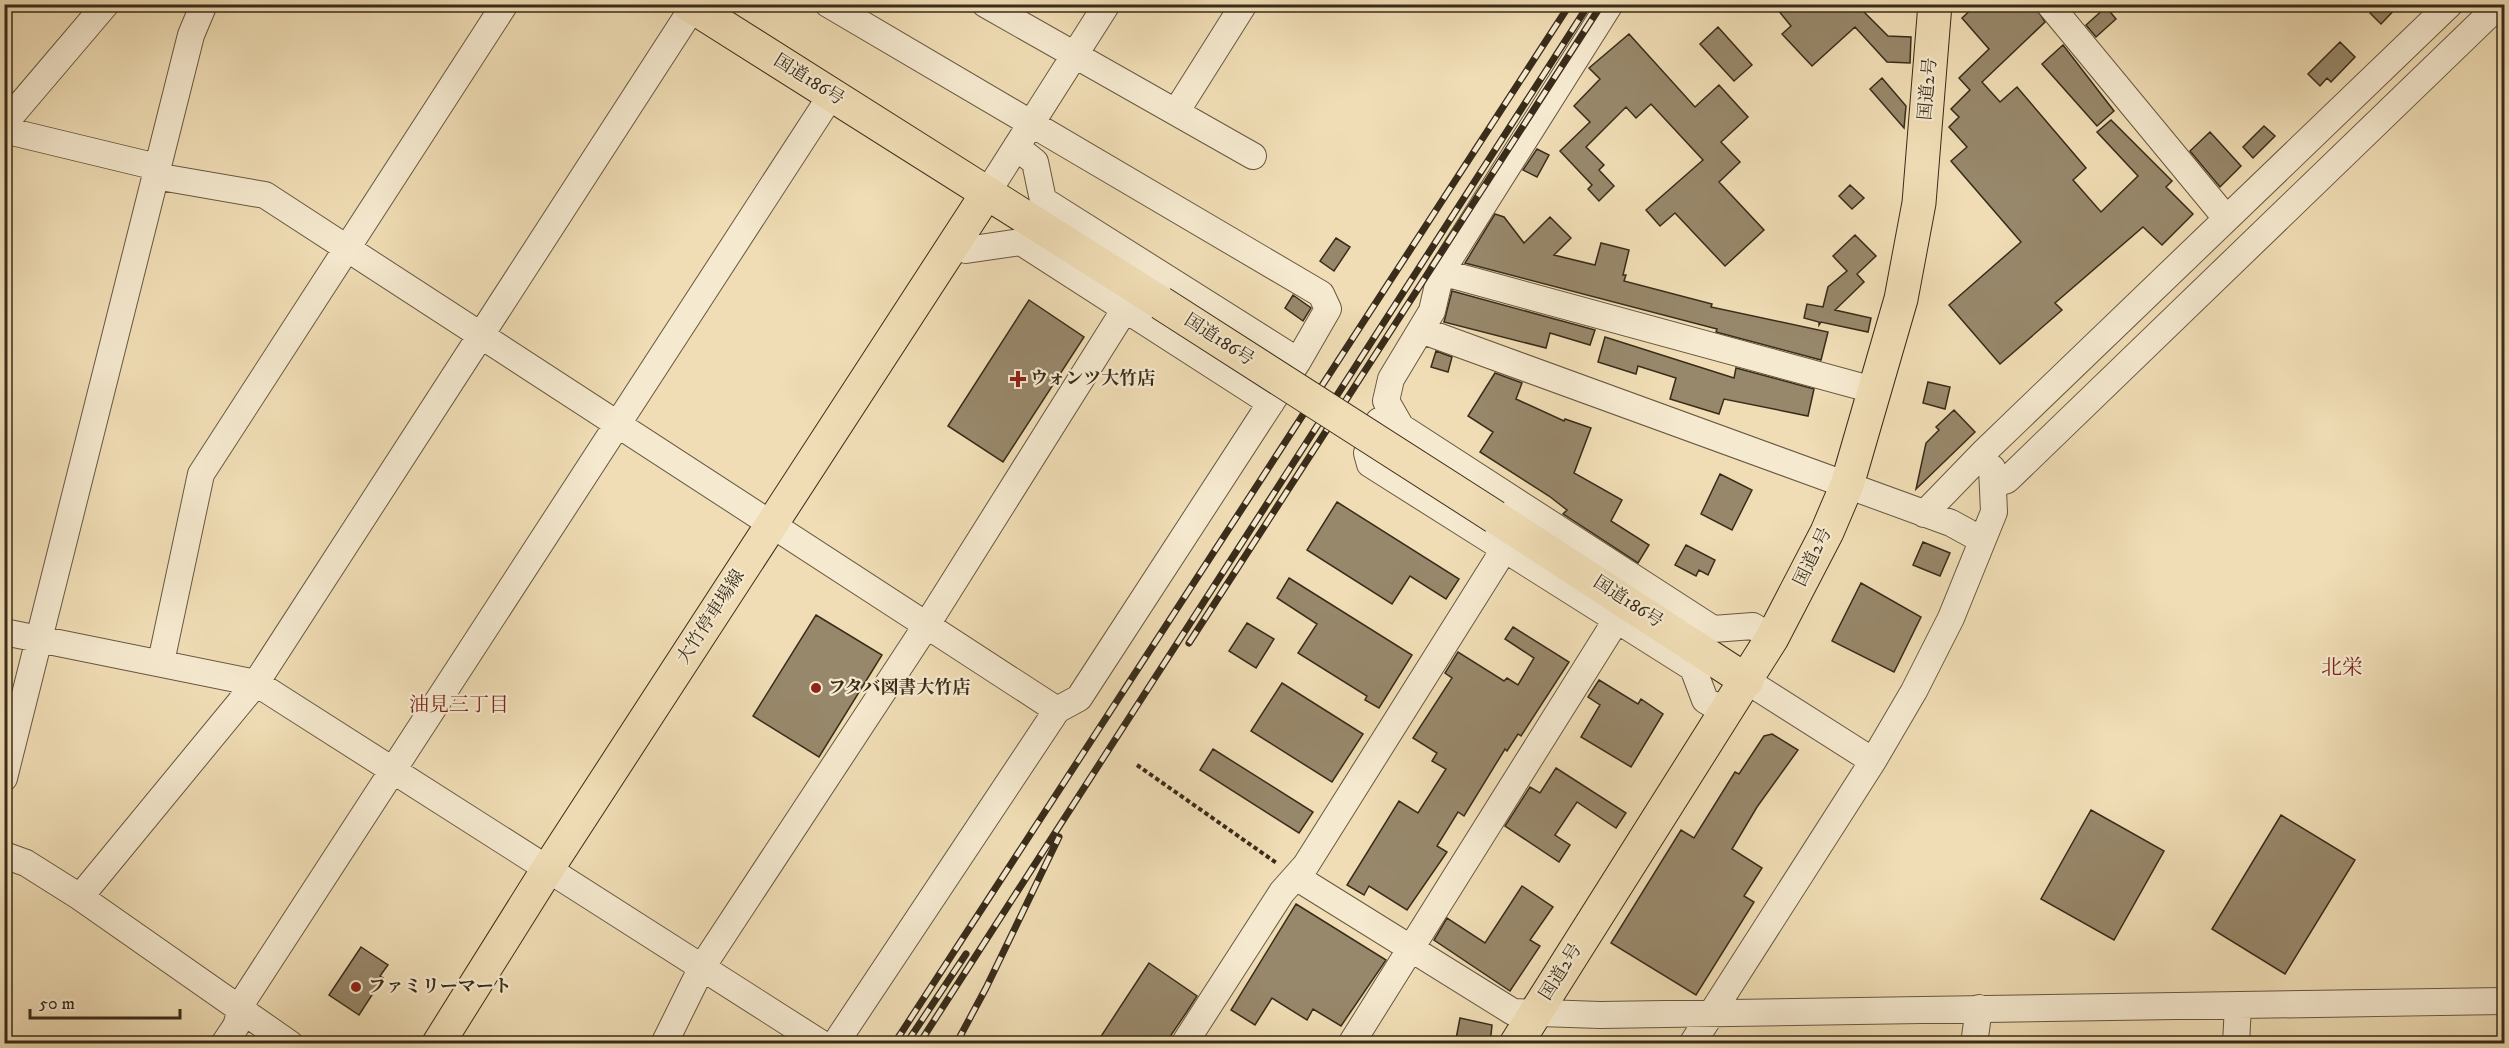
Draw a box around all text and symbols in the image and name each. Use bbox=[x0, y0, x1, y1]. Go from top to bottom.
street label: 国道186号 bbox=[770, 50, 848, 110]
street label: 国道2号 bbox=[1914, 57, 1942, 121]
street label: 国道186号 bbox=[1180, 309, 1258, 371]
place label: ウォンツ大竹店 bbox=[1030, 368, 1155, 390]
marker: ウォンツ大竹店 bbox=[1011, 372, 1025, 386]
street label: 国道2号 bbox=[1789, 524, 1837, 590]
street label: 大竹停車場線 bbox=[672, 566, 750, 668]
street label: 国道186号 bbox=[1589, 571, 1667, 633]
district label: 北栄 bbox=[2321, 655, 2363, 681]
place label: フタバ図書大竹店 bbox=[828, 677, 971, 699]
marker: フタバ図書大竹店 bbox=[809, 681, 823, 695]
district label: 油見三丁目 bbox=[409, 693, 509, 718]
street label: 国道2号 bbox=[1535, 940, 1587, 1004]
place label: ファミリーマート bbox=[368, 976, 512, 998]
marker: ファミリーマート bbox=[349, 980, 363, 994]
scale bar bbox=[30, 982, 180, 1020]
text: 50 m bbox=[39, 993, 75, 1015]

